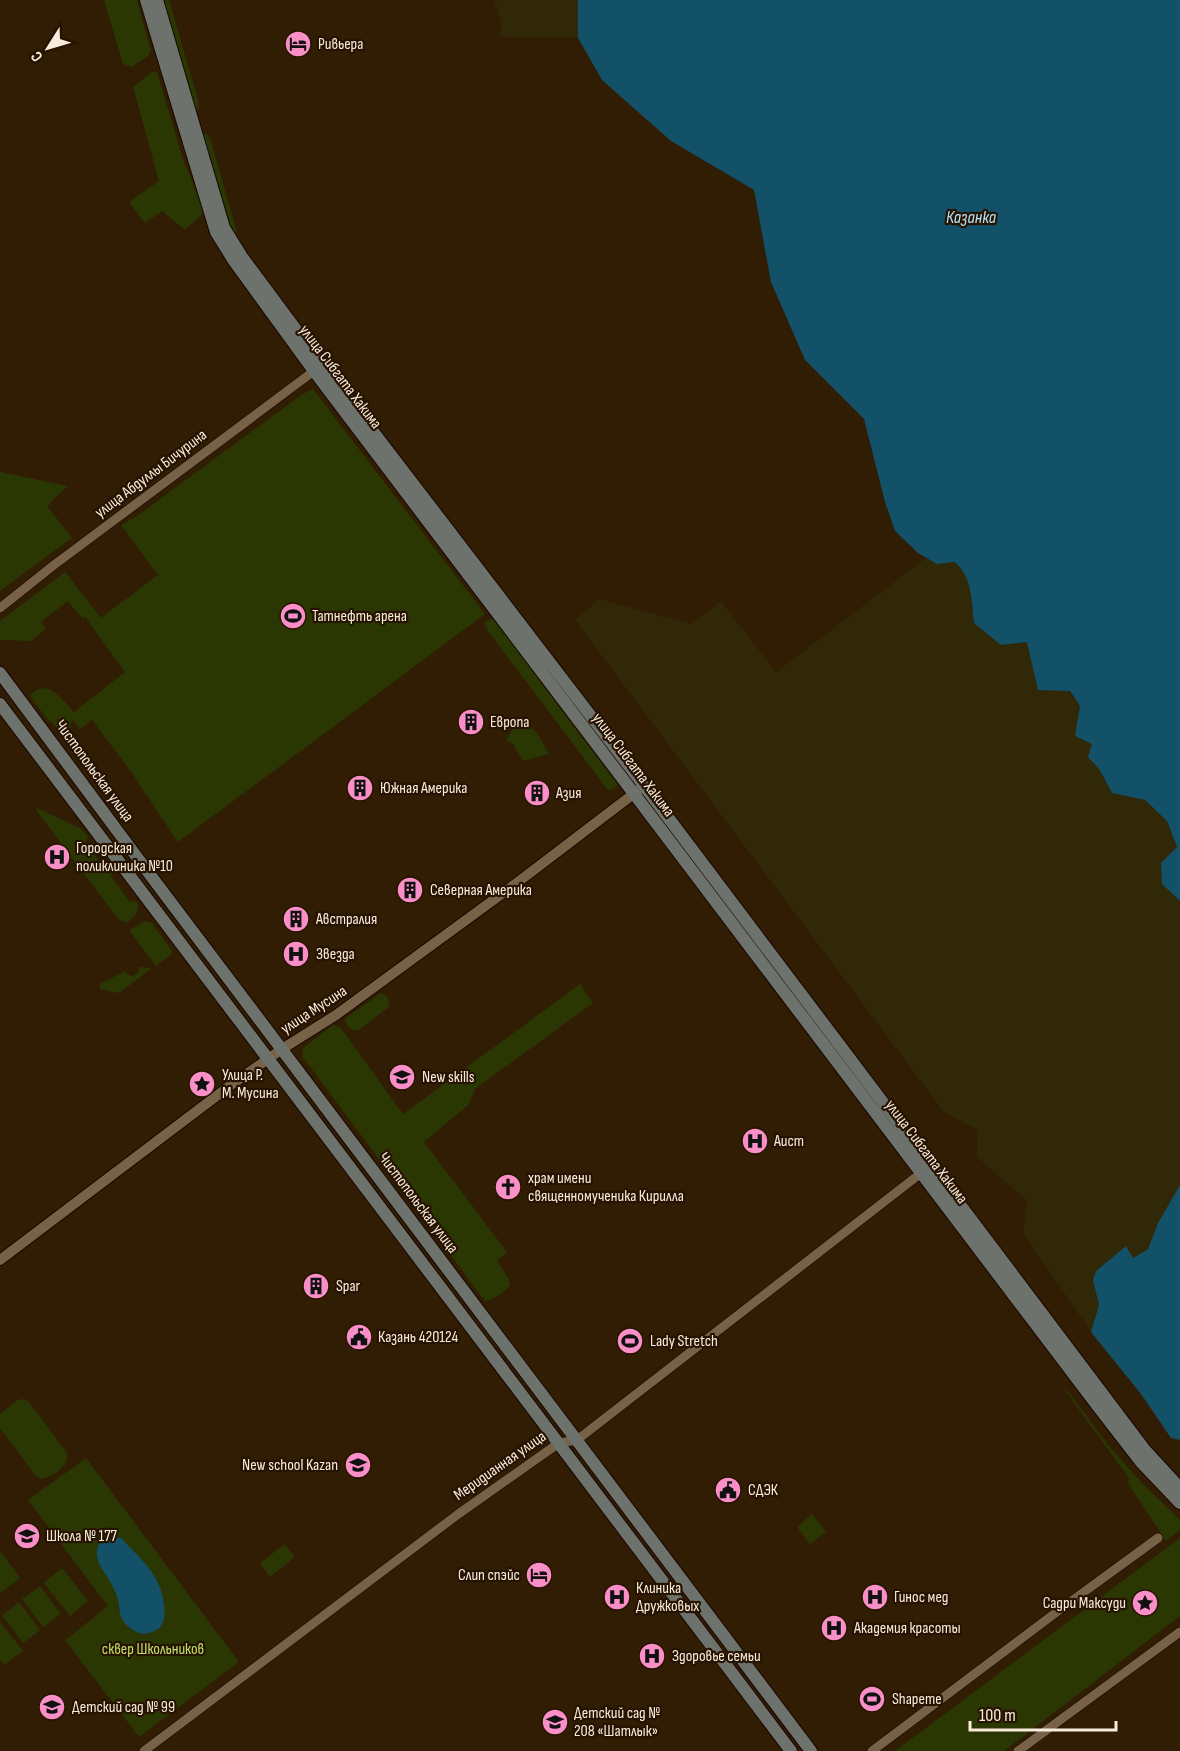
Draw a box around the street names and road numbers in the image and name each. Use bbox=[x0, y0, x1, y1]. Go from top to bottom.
street label: улица Сибгата Хакима bbox=[295, 321, 385, 433]
street label: улица Абдуллы Бичурина bbox=[91, 426, 211, 522]
street label: улица Сибгата Хакима bbox=[588, 709, 678, 821]
street label: Чистопольская улица bbox=[51, 716, 137, 826]
street label: улица Мусина bbox=[277, 982, 351, 1038]
street label: улица Сибгата Хакима bbox=[881, 1096, 971, 1208]
street label: Чистопольская улица bbox=[374, 1149, 462, 1257]
street label: Меридианная улица bbox=[450, 1427, 550, 1505]

